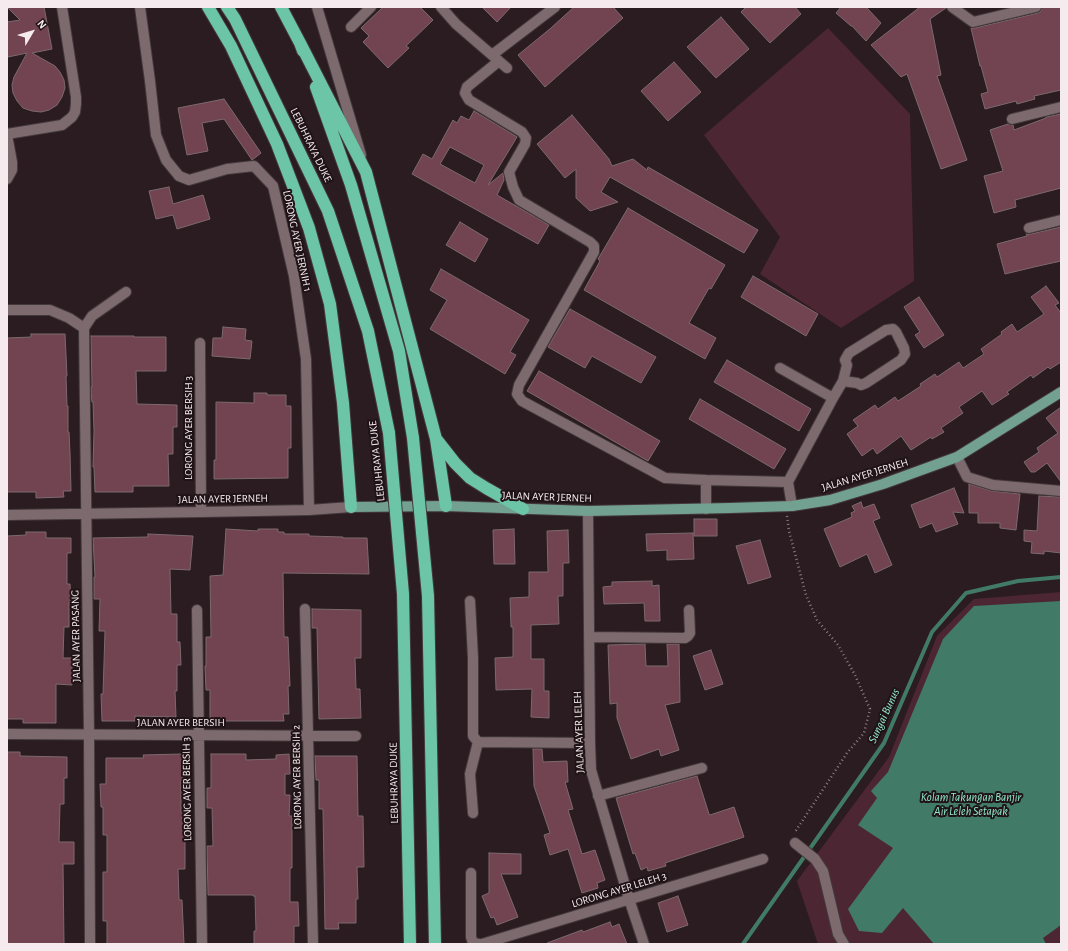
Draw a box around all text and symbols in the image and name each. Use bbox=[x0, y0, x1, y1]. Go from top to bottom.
north arrow bbox=[12, 12, 52, 52]
text: N bbox=[35, 18, 49, 31]
street label: LEBUHRAYA DUKE bbox=[287, 106, 335, 184]
street label: LORONG AYER JERNIH 1 bbox=[280, 189, 314, 293]
street label: LORONG AYER BERSIH 3 bbox=[182, 376, 196, 480]
street label: LEBUHRAYA DUKE bbox=[366, 420, 388, 502]
street label: JALAN AYER JERNEH bbox=[820, 456, 910, 494]
street label: JALAN AYER JERNEH bbox=[502, 489, 592, 505]
street label: JALAN AYER JERNEH bbox=[178, 492, 268, 506]
street label: JALAN AYER PASANG bbox=[69, 590, 83, 682]
water label: Sungai Bunus bbox=[865, 686, 903, 746]
street label: JALAN AYER LELEH bbox=[571, 691, 587, 773]
street label: JALAN AYER BERSIH bbox=[137, 716, 225, 730]
street label: LORONG AYER BERSIH 2 bbox=[289, 725, 305, 829]
street label: LORONG AYER BERSIH 3 bbox=[179, 737, 195, 841]
street label: LEBUHRAYA DUKE bbox=[387, 742, 401, 824]
water label: Kolam Takungan Banjir Air Leleh Setapak bbox=[921, 790, 1021, 818]
street label: LORONG AYER LELEH 3 bbox=[570, 869, 668, 911]

